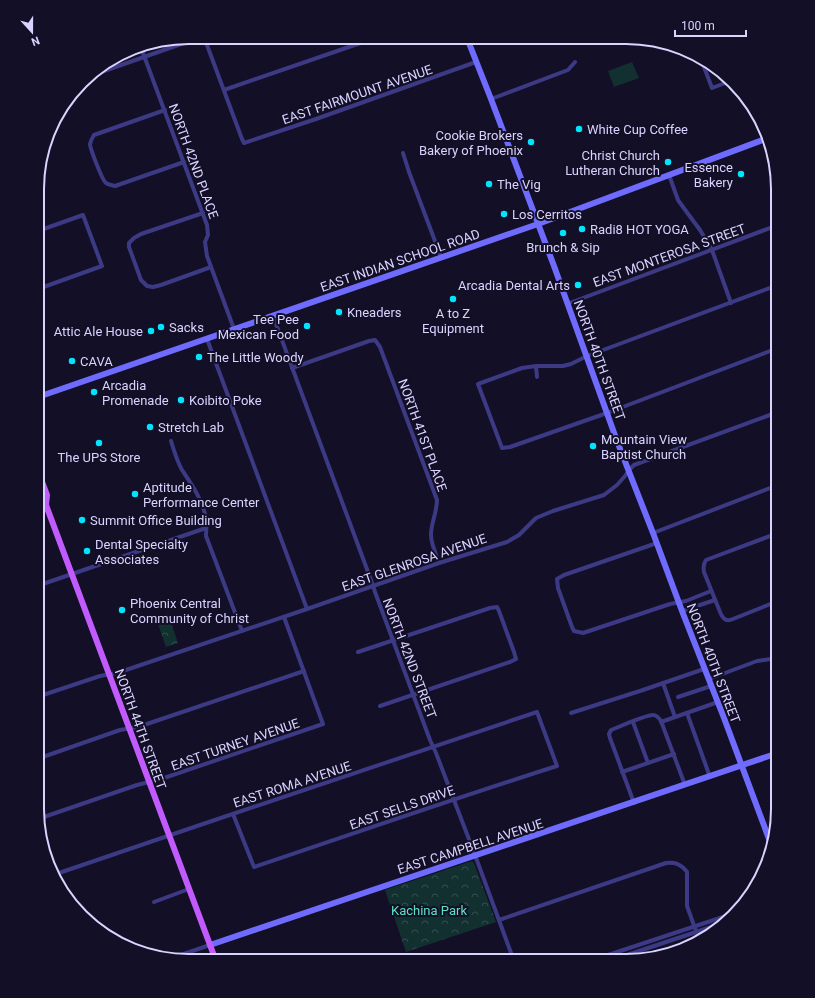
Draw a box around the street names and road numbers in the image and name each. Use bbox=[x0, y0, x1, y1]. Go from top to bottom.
street label: EAST FAIRMOUNT AVENUE bbox=[280, 62, 434, 127]
street label: NORTH 42ND PLACE bbox=[166, 102, 221, 221]
street label: EAST MONTEROSA STREET bbox=[591, 221, 748, 290]
street label: EAST INDIAN SCHOOL ROAD bbox=[318, 226, 482, 295]
street label: NORTH 40TH STREET bbox=[571, 298, 628, 423]
street label: NORTH 41ST PLACE bbox=[395, 377, 450, 493]
street label: EAST GLENROSA AVENUE bbox=[340, 531, 488, 594]
street label: NORTH 42ND STREET bbox=[380, 596, 440, 721]
street label: NORTH 40TH STREET bbox=[684, 601, 743, 725]
street label: NORTH 44TH STREET bbox=[112, 667, 169, 792]
street label: EAST TURNEY AVENUE bbox=[169, 715, 301, 773]
street label: EAST ROMA AVENUE bbox=[231, 758, 353, 811]
street label: EAST SELLS DRIVE bbox=[348, 782, 457, 832]
street label: EAST CAMPBELL AVENUE bbox=[395, 816, 545, 877]

